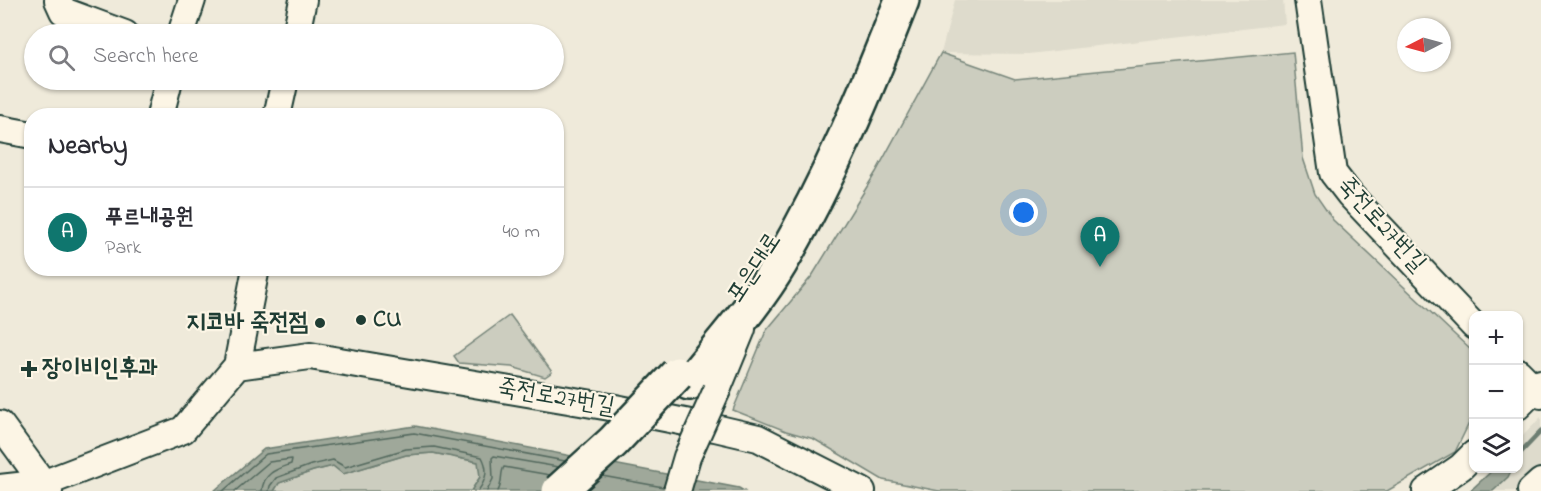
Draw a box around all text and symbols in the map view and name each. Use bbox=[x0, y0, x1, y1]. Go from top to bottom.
north arrow bbox=[1397, 18, 1451, 72]
search box bbox=[24, 24, 564, 90]
icon: search bbox=[45, 41, 78, 74]
text: Search here bbox=[93, 41, 198, 73]
text: Nearby bbox=[48, 128, 127, 166]
street label: 죽전로27번길 bbox=[1328, 169, 1434, 281]
your location bbox=[1009, 198, 1038, 227]
text: 푸르내공원 bbox=[105, 202, 194, 234]
text: A bbox=[61, 218, 74, 247]
text: 40 m bbox=[503, 218, 540, 247]
pin: A bbox=[1080, 218, 1120, 267]
street label: 포은대로 bbox=[719, 226, 791, 310]
text: Park bbox=[105, 234, 141, 263]
place label: CU bbox=[373, 303, 401, 338]
place label: 지코바 죽전점 bbox=[186, 306, 308, 341]
map controls bbox=[1469, 311, 1523, 473]
button: + bbox=[1469, 311, 1523, 365]
marker: CU bbox=[354, 313, 368, 327]
marker: 지코바 죽전점 bbox=[313, 316, 327, 330]
place label: 장이비인후과 bbox=[42, 352, 158, 387]
marker: 장이비인후과 bbox=[20, 360, 38, 378]
button: − bbox=[1469, 365, 1523, 419]
street label: 죽전로27번길 bbox=[495, 370, 617, 426]
button: layers bbox=[1469, 419, 1523, 473]

